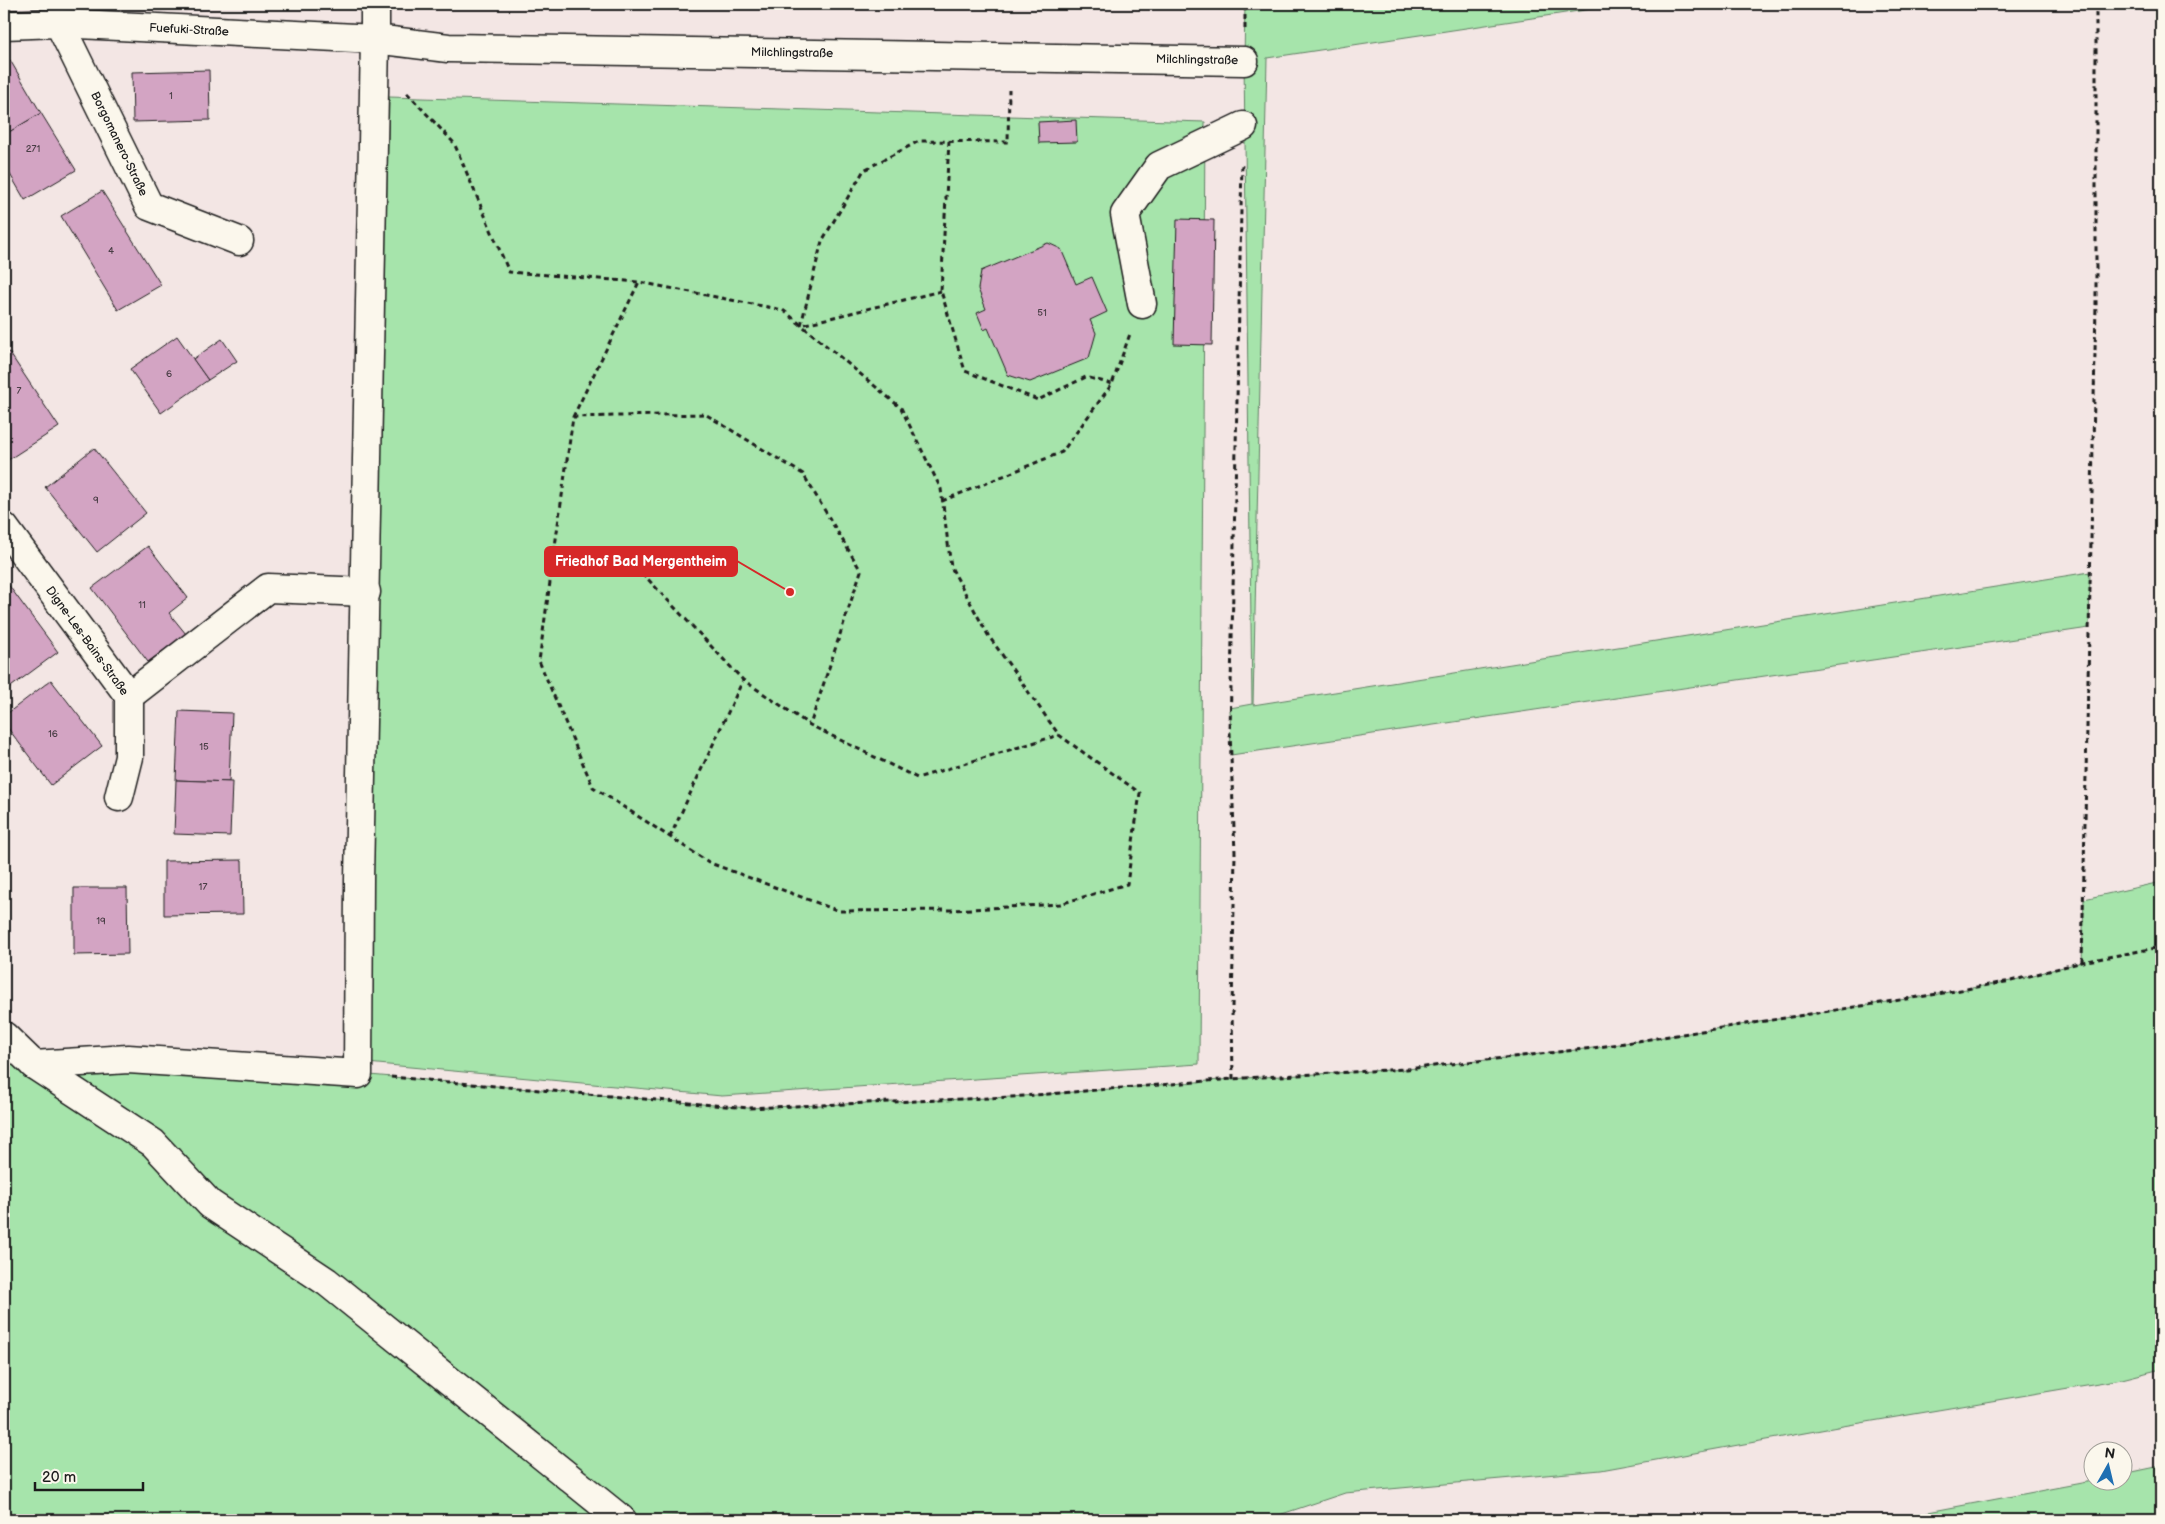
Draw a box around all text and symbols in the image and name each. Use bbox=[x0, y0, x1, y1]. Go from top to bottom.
street label: Fuefuki-Straße bbox=[149, 20, 229, 40]
street label: Milchlingstraße bbox=[751, 45, 833, 61]
street label: Milchlingstraße bbox=[1156, 52, 1238, 68]
street label: Borgomanero-Straße bbox=[87, 89, 151, 199]
house number: 1 bbox=[169, 90, 173, 102]
house number: 271 bbox=[26, 143, 40, 155]
house number: 4 bbox=[108, 245, 114, 257]
house number: 51 bbox=[1037, 307, 1047, 319]
house number: 6 bbox=[166, 368, 172, 380]
house number: 7 bbox=[17, 385, 22, 397]
house number: 9 bbox=[93, 494, 99, 506]
callout: Friedhof Bad Mergentheim bbox=[545, 547, 737, 576]
text: Friedhof Bad Mergentheim bbox=[555, 553, 727, 570]
street label: Digne-Les-Bains-Straße bbox=[42, 583, 132, 699]
house number: 11 bbox=[138, 599, 146, 611]
house number: 16 bbox=[48, 728, 58, 740]
house number: 15 bbox=[199, 741, 209, 753]
house number: 17 bbox=[199, 881, 207, 893]
house number: 19 bbox=[96, 915, 106, 927]
north arrow bbox=[2082, 1442, 2132, 1492]
text: N bbox=[2103, 1444, 2116, 1463]
scale bar bbox=[35, 1459, 142, 1491]
text: 20 m bbox=[42, 1468, 76, 1487]

